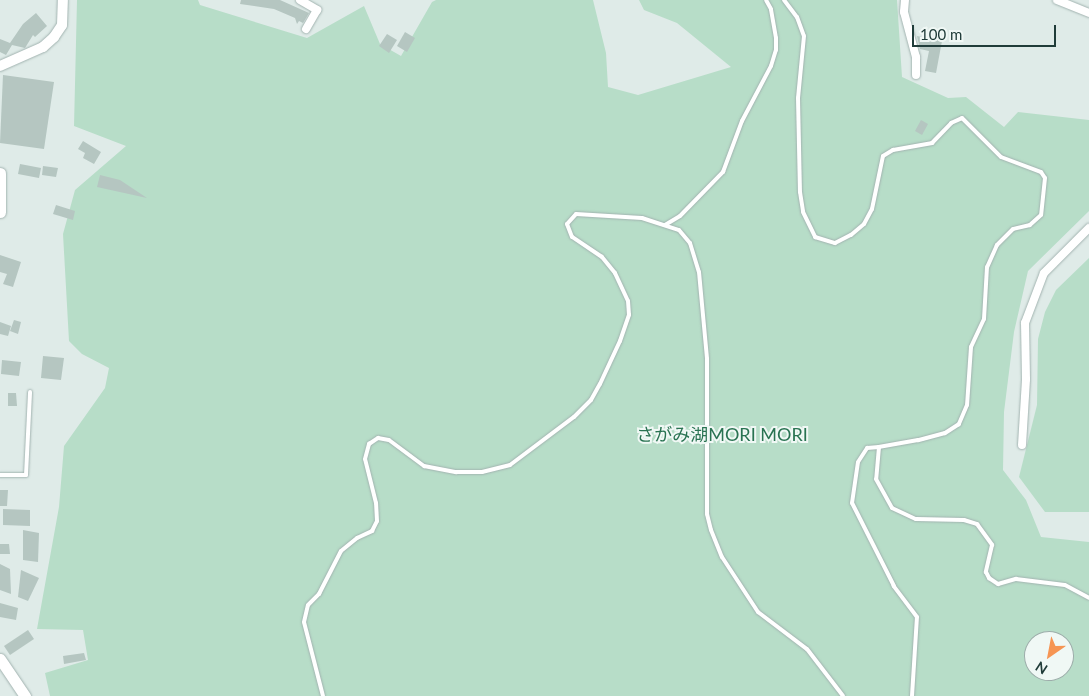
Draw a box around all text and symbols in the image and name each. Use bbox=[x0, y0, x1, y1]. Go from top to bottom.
scale bar bbox=[914, 15, 1058, 47]
text: 100 m bbox=[920, 25, 962, 43]
park label: さがみ湖MORI MORI bbox=[636, 423, 808, 445]
north arrow bbox=[1024, 631, 1074, 681]
text: N bbox=[1032, 658, 1050, 678]

